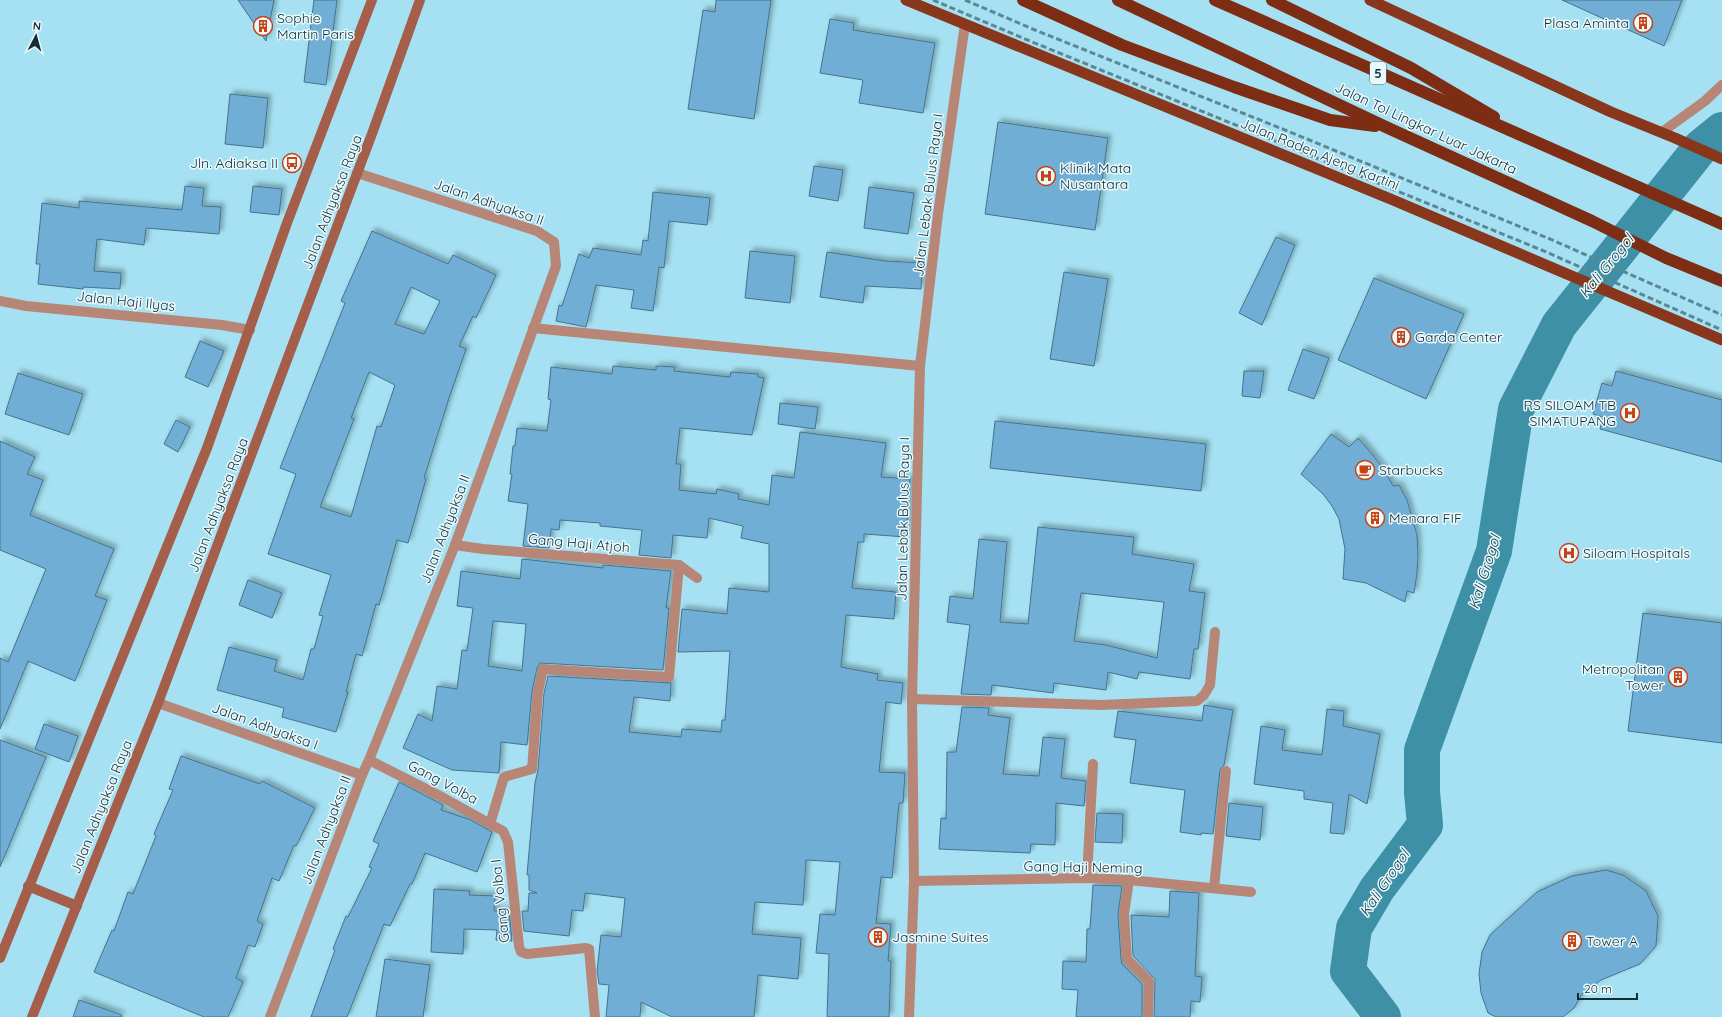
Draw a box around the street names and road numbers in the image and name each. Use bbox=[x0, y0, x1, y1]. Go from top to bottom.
road number: 5 bbox=[1370, 62, 1386, 84]
street label: Jalan Tol Lingkar Luar Jakarta bbox=[1332, 78, 1520, 178]
street label: Jalan Lebak Bulus Raya I bbox=[909, 113, 947, 277]
street label: Jalan Raden Ajeng Kartini bbox=[1238, 114, 1402, 194]
street label: Jalan Adhyaksa Raya bbox=[298, 132, 366, 272]
street label: Jalan Adhyaksa II bbox=[432, 175, 546, 229]
street label: Jalan Haji Ilyas bbox=[76, 287, 176, 315]
street label: Jalan Adhyaksa Raya bbox=[184, 435, 252, 575]
street label: Jalan Lebak Bulus Raya I bbox=[893, 437, 913, 601]
street label: Jalan Adhyaksa II bbox=[416, 472, 474, 586]
street label: Gang Haji Atjoh bbox=[527, 530, 631, 556]
street label: Jalan Adhyaksa I bbox=[209, 698, 321, 754]
street label: Jalan Adhyaksa Raya bbox=[66, 737, 136, 877]
street label: Gang Volba bbox=[405, 756, 481, 808]
street label: Jalan Adhyaksa II bbox=[297, 773, 355, 887]
street label: Gang Haji Neming bbox=[1023, 857, 1143, 877]
street label: Gang Volba I bbox=[487, 858, 513, 944]

